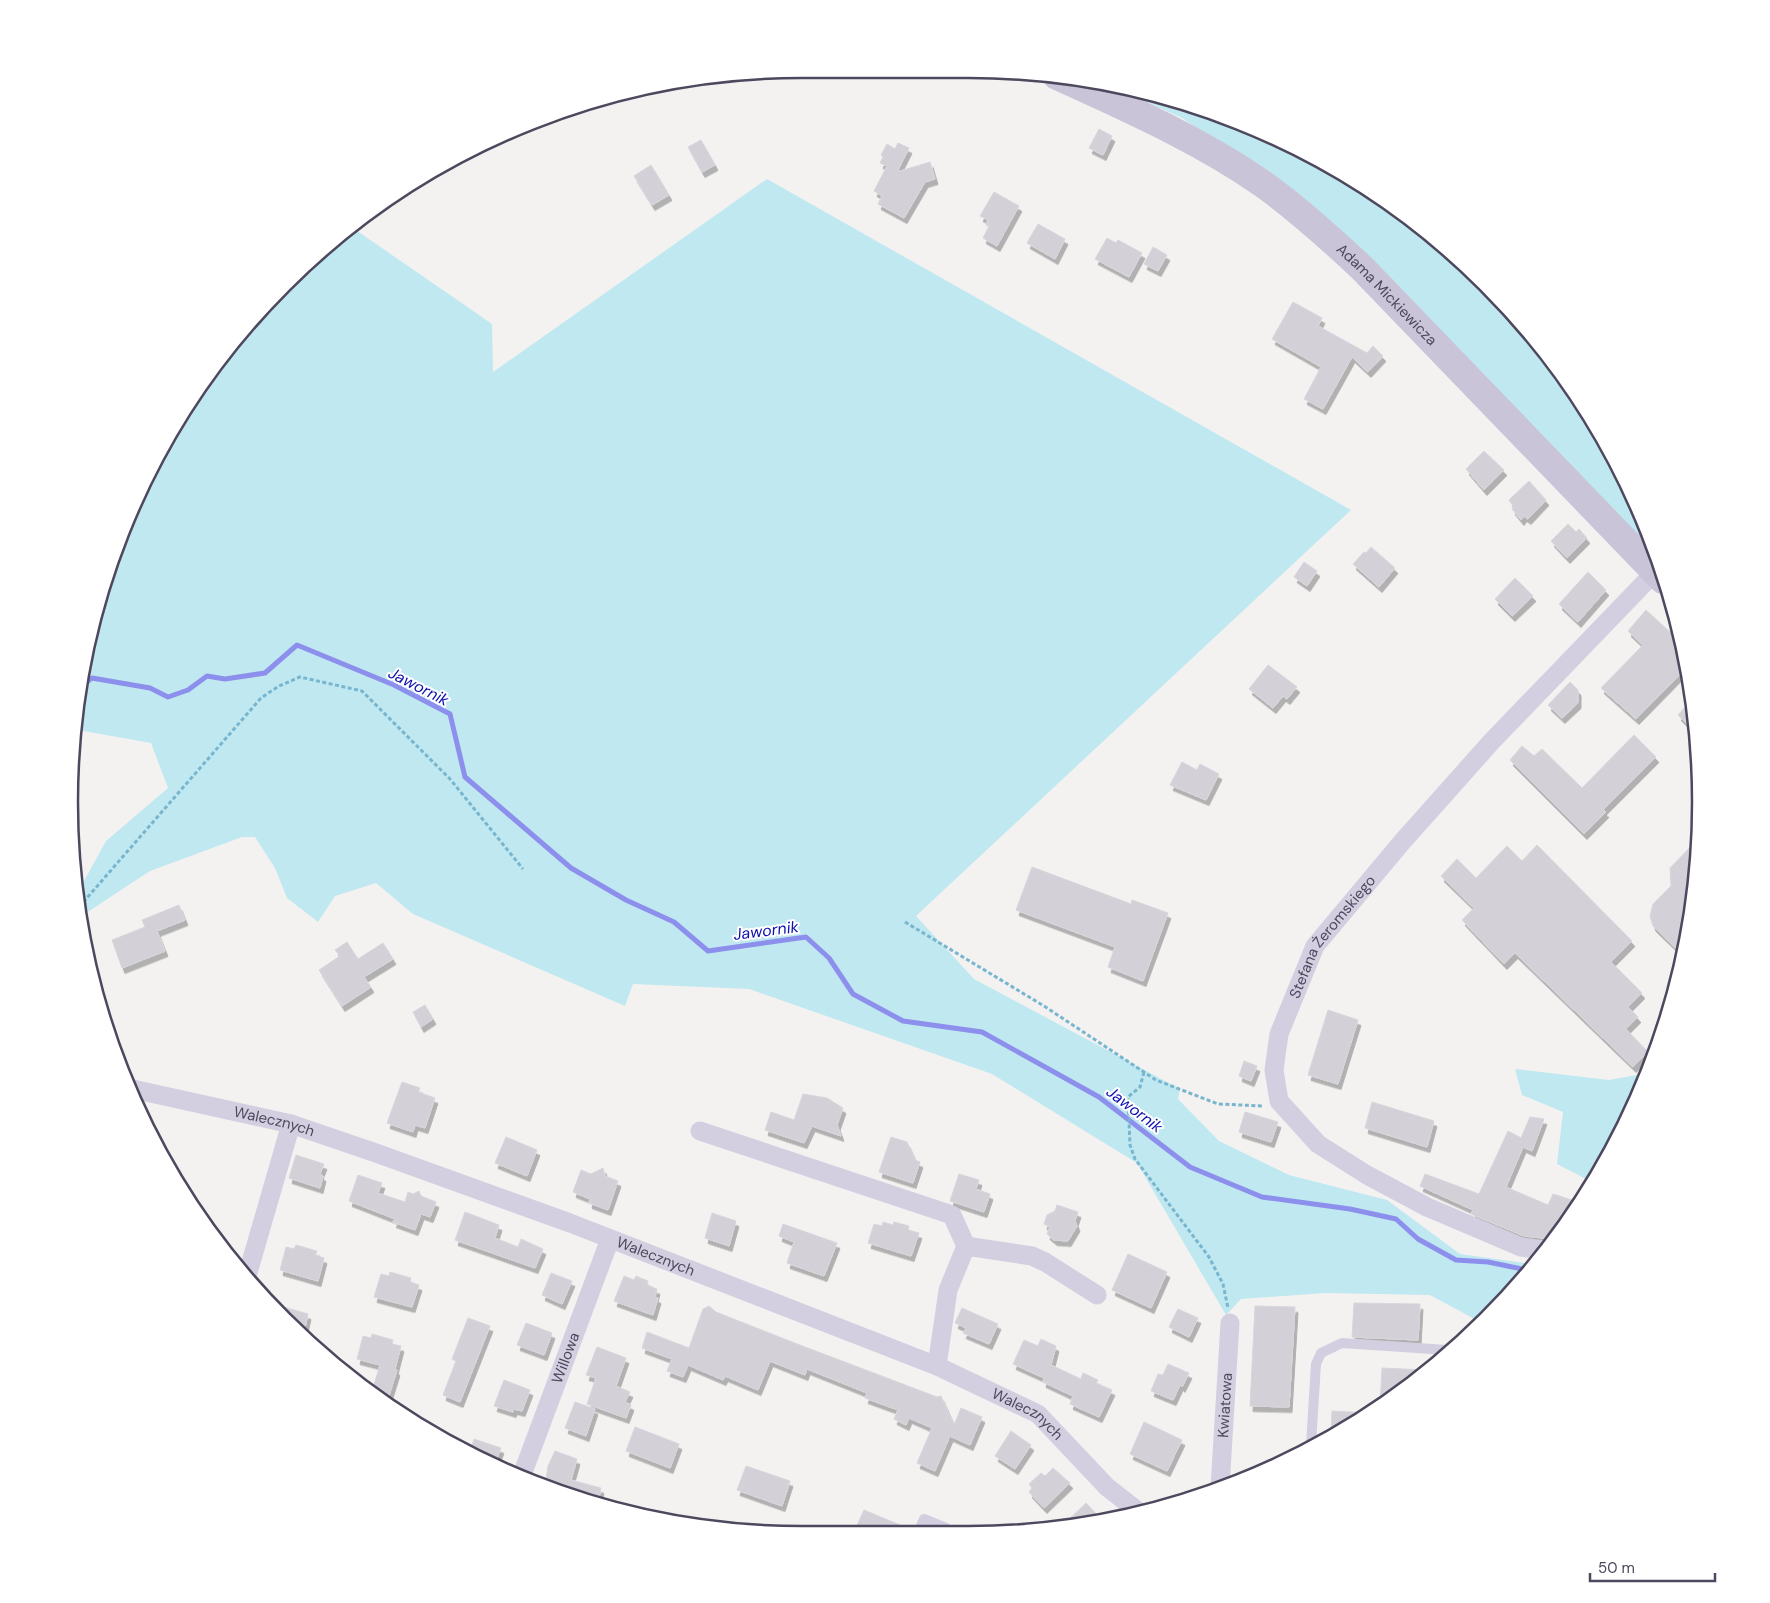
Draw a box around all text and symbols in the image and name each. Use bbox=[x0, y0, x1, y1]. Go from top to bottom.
street label: Adama Mickiewicza bbox=[1332, 239, 1441, 350]
water label: Jawornik bbox=[385, 662, 453, 711]
street label: Stefana Żeromskiego bbox=[1285, 871, 1380, 1001]
water label: Jawornik bbox=[732, 916, 801, 945]
water label: Jawornik bbox=[1102, 1081, 1168, 1138]
street label: Walecznych bbox=[232, 1102, 317, 1141]
street label: Walecznych bbox=[614, 1232, 698, 1281]
street label: Willowa bbox=[547, 1330, 584, 1386]
street label: Kwiatowa bbox=[1213, 1372, 1237, 1438]
street label: Walecznych bbox=[989, 1384, 1068, 1445]
scale bar bbox=[1590, 1550, 1715, 1582]
text: 50 m bbox=[1598, 1558, 1635, 1578]

